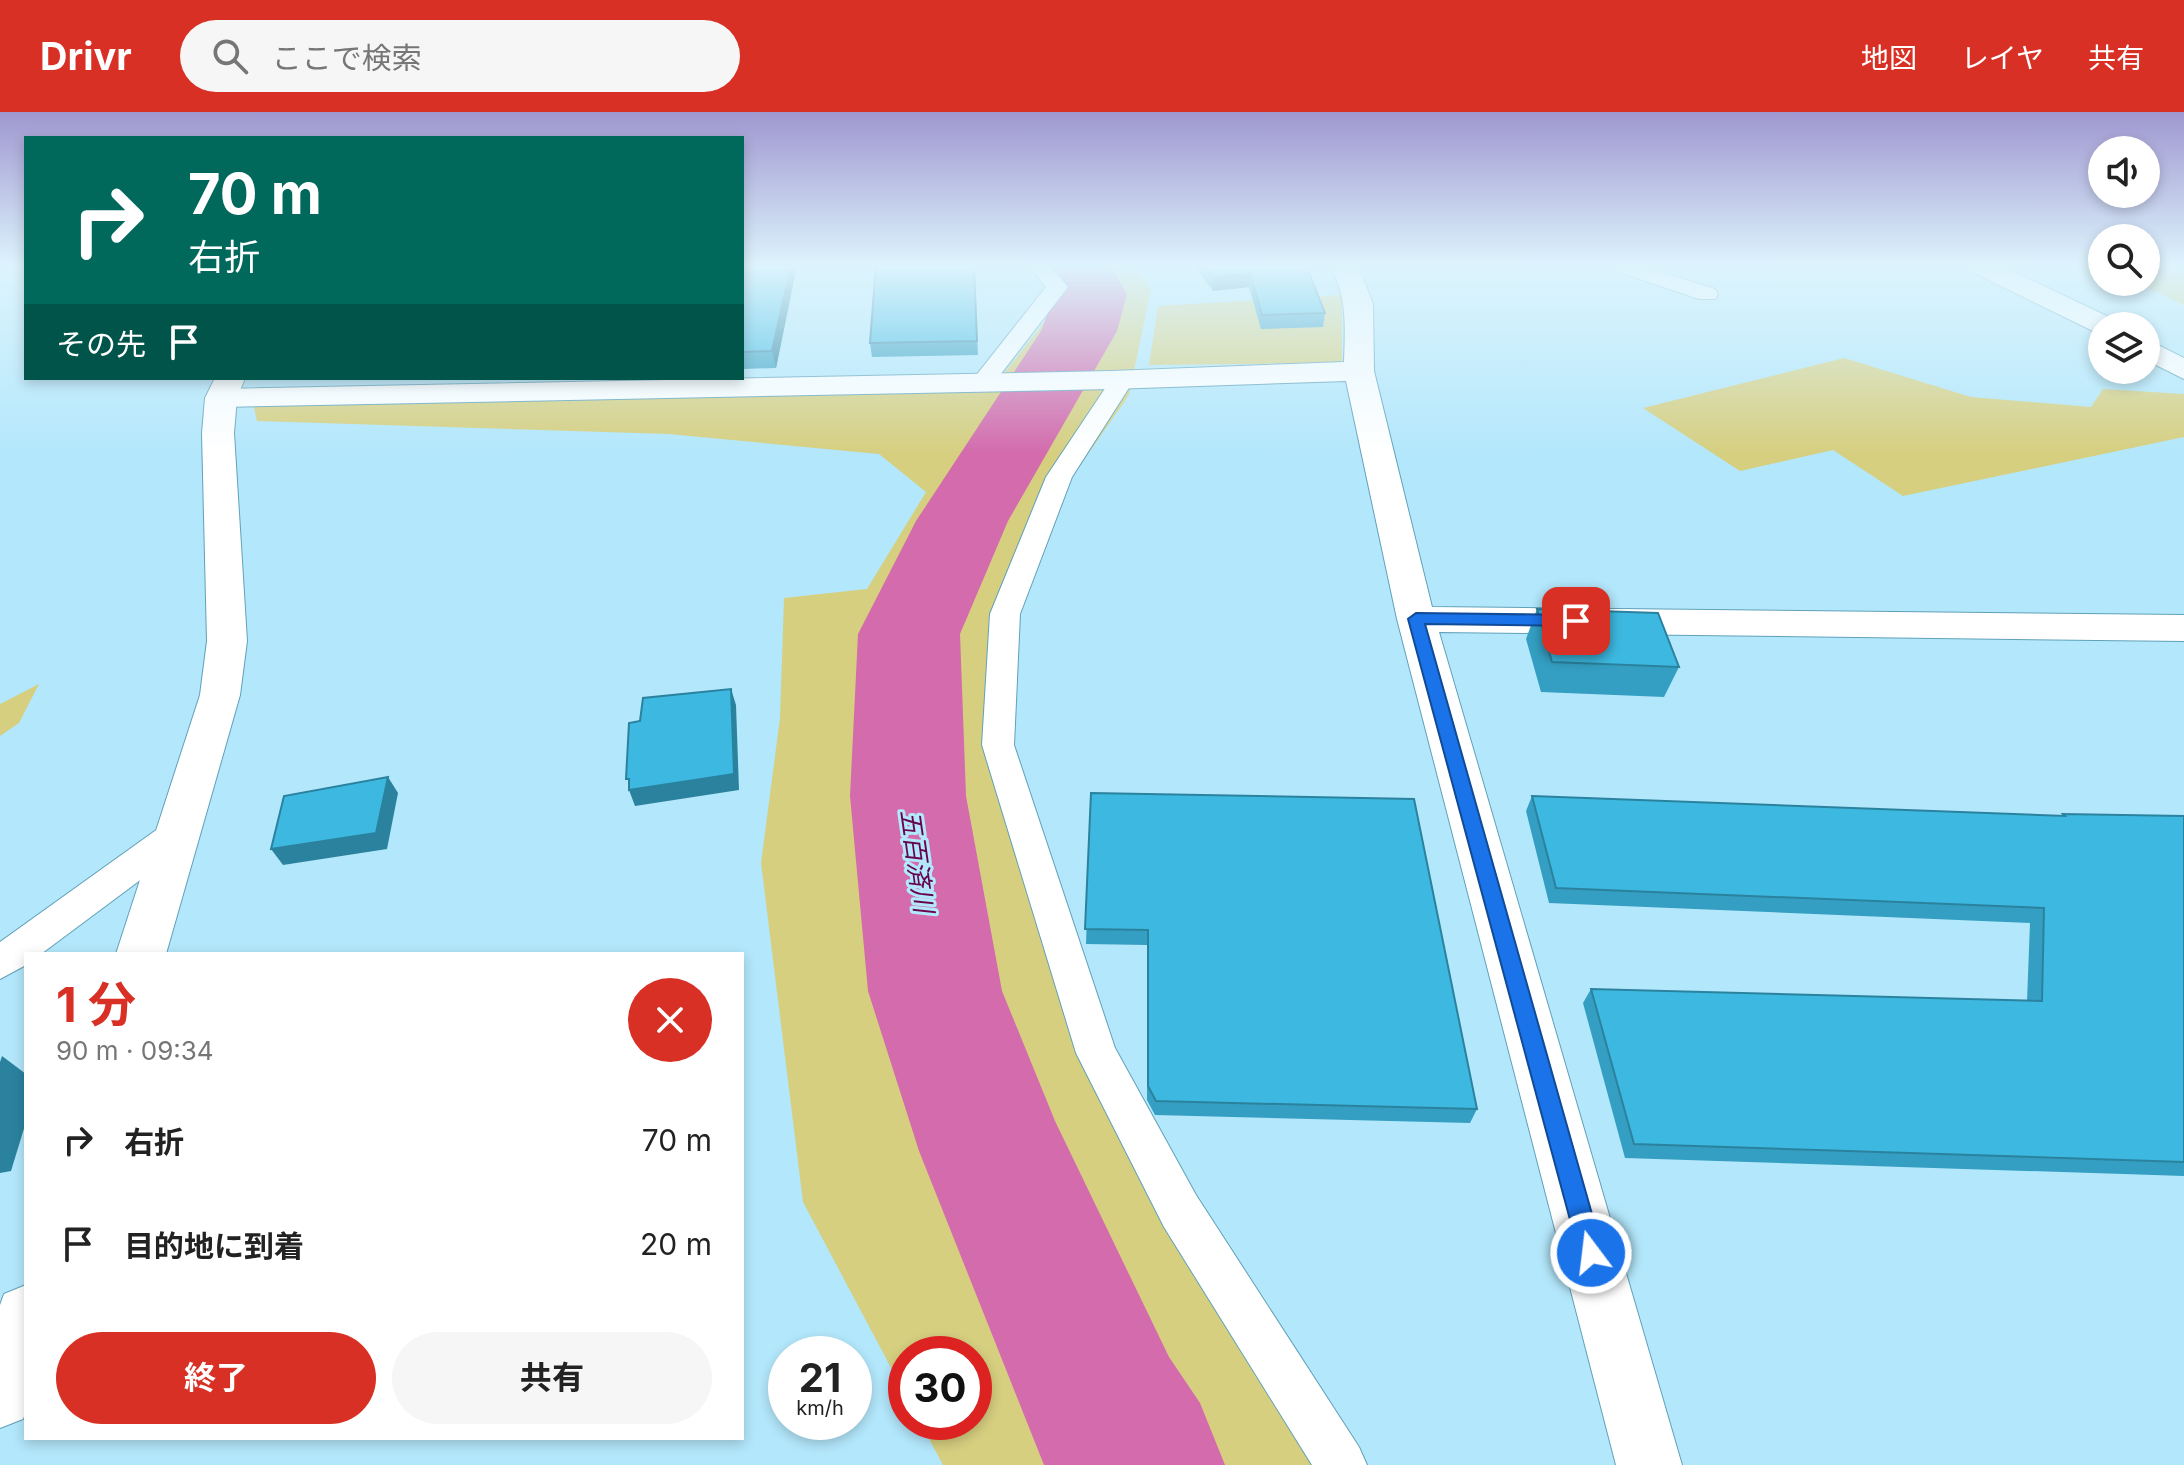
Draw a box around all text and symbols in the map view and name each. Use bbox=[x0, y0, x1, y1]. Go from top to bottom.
search box bbox=[180, 20, 740, 92]
text: Drivr bbox=[40, 33, 132, 79]
icon: search bbox=[208, 34, 252, 78]
text: ここで検索 bbox=[272, 40, 422, 76]
text: 地図 bbox=[1861, 41, 1917, 75]
text: レイヤ bbox=[1961, 41, 2044, 75]
text: 共有 bbox=[2088, 41, 2144, 75]
map controls bbox=[2088, 136, 2160, 384]
button: sound bbox=[2088, 136, 2160, 208]
text: 70 m bbox=[188, 160, 322, 228]
icon: right bbox=[56, 168, 160, 272]
button: search bbox=[2088, 224, 2160, 296]
text: 右折 bbox=[188, 235, 260, 279]
button: layers bbox=[2088, 312, 2160, 384]
icon: arrive bbox=[162, 320, 206, 364]
text: その先 bbox=[56, 326, 146, 362]
pin bbox=[1542, 587, 1610, 655]
icon: arrive bbox=[1554, 599, 1598, 643]
water label: 五百済川 bbox=[895, 807, 940, 918]
text: 1 分 bbox=[56, 975, 136, 1034]
button: close bbox=[628, 978, 712, 1062]
text: 90 m · 09:34 bbox=[56, 1035, 214, 1066]
icon: right bbox=[56, 1118, 100, 1162]
text: 70 m bbox=[642, 1122, 712, 1158]
text: 右折 bbox=[124, 1124, 184, 1160]
position arrow bbox=[1549, 1211, 1633, 1295]
icon: arrive bbox=[56, 1222, 100, 1266]
text: 20 m bbox=[640, 1226, 712, 1262]
text: 目的地に到着 bbox=[124, 1228, 304, 1264]
button: 終了 bbox=[56, 1332, 376, 1424]
button: 共有 bbox=[392, 1332, 712, 1424]
speed limit sign: 30 bbox=[888, 1336, 992, 1440]
text: 21 bbox=[799, 1353, 841, 1402]
text: km/h bbox=[796, 1396, 844, 1420]

